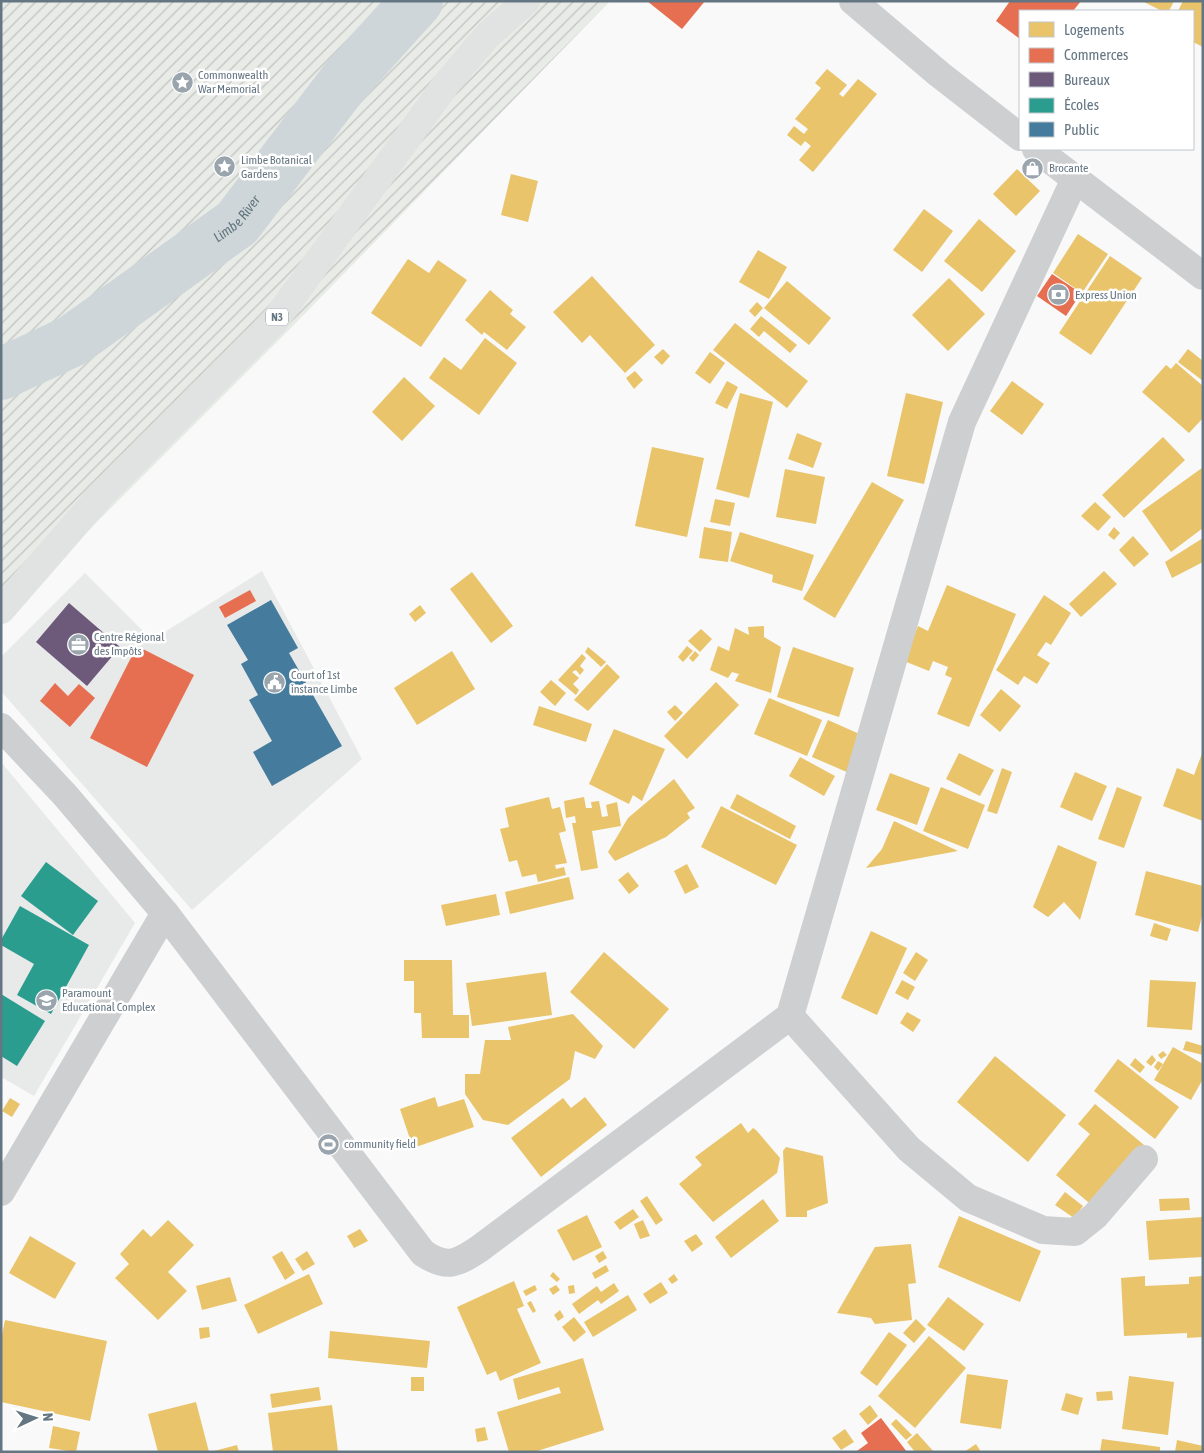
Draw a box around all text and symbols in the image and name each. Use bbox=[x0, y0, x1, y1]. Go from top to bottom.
legend bbox=[1019, 10, 1194, 150]
text: Logements bbox=[1064, 21, 1124, 38]
text: Commerces bbox=[1064, 46, 1128, 63]
place label: Commonwealth War Memorial bbox=[198, 68, 268, 96]
place icon: Commonwealth War Memorial bbox=[170, 70, 194, 94]
text: Bureaux bbox=[1064, 71, 1110, 88]
text: Écoles bbox=[1064, 96, 1099, 113]
text: Public bbox=[1064, 121, 1099, 138]
place label: Limbe Botanical Gardens bbox=[241, 153, 313, 181]
place icon: Limbe Botanical Gardens bbox=[213, 155, 237, 179]
shop icon: Brocante bbox=[1021, 156, 1045, 180]
place label: Brocante bbox=[1049, 161, 1089, 175]
water label: Limbe River bbox=[210, 191, 264, 245]
bank icon: Express Union bbox=[1047, 283, 1071, 307]
place label: Express Union bbox=[1075, 288, 1137, 302]
road number: N3 bbox=[266, 308, 288, 326]
place label: Centre Régional des Impôts bbox=[94, 630, 165, 658]
office icon: Centre Régional des Impôts bbox=[66, 632, 90, 656]
place label: Court of 1st instance Limbe bbox=[291, 668, 357, 696]
public building icon: Court of 1st instance Limbe bbox=[263, 670, 287, 694]
place label: Paramount Educational Complex bbox=[62, 986, 155, 1014]
school or university icon: Paramount Educational Complex bbox=[34, 988, 58, 1012]
sports icon: community field bbox=[316, 1132, 340, 1156]
place label: community field bbox=[344, 1137, 416, 1151]
north arrow bbox=[10, 1393, 60, 1443]
text: N bbox=[40, 1412, 56, 1422]

